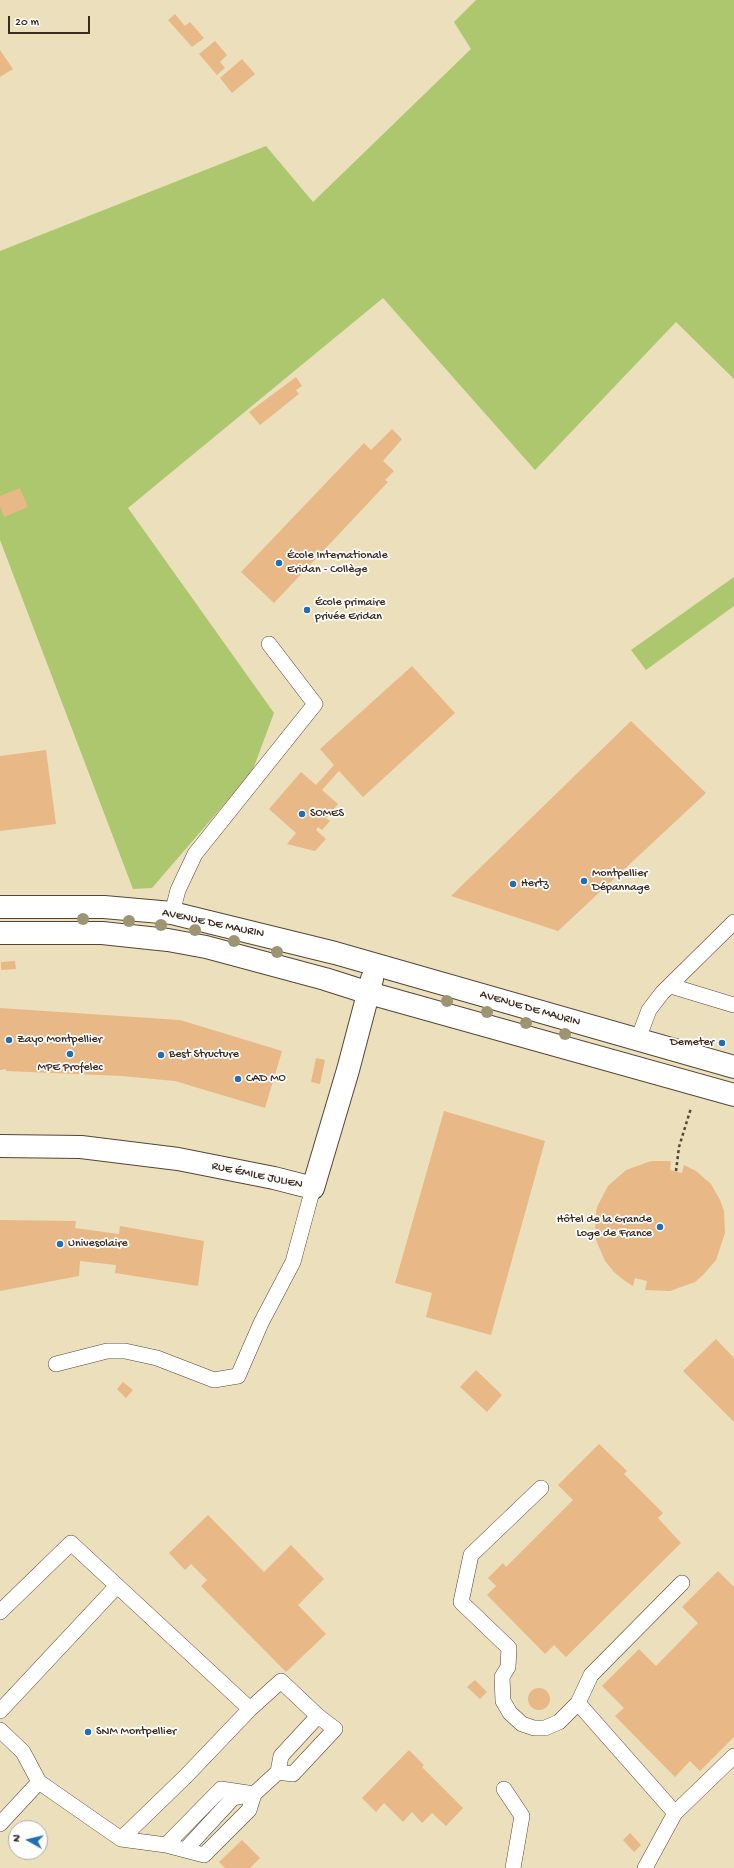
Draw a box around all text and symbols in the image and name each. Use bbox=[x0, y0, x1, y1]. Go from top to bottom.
scale bar bbox=[10, 8, 92, 34]
text: 20 m bbox=[15, 16, 39, 30]
place label: École Internationale Eridan - Collège bbox=[287, 549, 388, 577]
marker: École Internationale Eridan - Collège bbox=[274, 558, 284, 568]
place label: École primaire privée Eridan bbox=[315, 596, 385, 624]
marker: École primaire privée Eridan bbox=[302, 605, 312, 615]
place label: SOMES bbox=[310, 807, 344, 821]
marker: SOMES bbox=[297, 809, 307, 819]
place label: Montpellier Dépannage bbox=[592, 867, 650, 895]
marker: Montpellier Dépannage bbox=[579, 876, 589, 886]
place label: Hertz bbox=[521, 877, 548, 891]
marker: Hertz bbox=[508, 879, 518, 889]
street label: AVENUE DE MAURIN bbox=[161, 906, 265, 942]
street label: AVENUE DE MAURIN bbox=[478, 988, 582, 1030]
place label: Zayo Montpellier bbox=[17, 1033, 102, 1047]
marker: Zayo Montpellier bbox=[4, 1035, 14, 1045]
place label: Demeter bbox=[670, 1036, 714, 1050]
marker: Demeter bbox=[717, 1038, 727, 1048]
place label: Best Structure bbox=[169, 1048, 239, 1062]
marker: MPE Profelec bbox=[65, 1049, 75, 1059]
marker: Best Structure bbox=[156, 1050, 166, 1060]
place label: MPE Profelec bbox=[37, 1061, 103, 1075]
place label: CAD MO bbox=[246, 1072, 286, 1086]
marker: CAD MO bbox=[233, 1074, 243, 1084]
street label: RUE ÉMILE JULIEN bbox=[210, 1159, 304, 1193]
place label: Hôtel de la Grande Loge de France bbox=[557, 1213, 652, 1241]
marker: Hôtel de la Grande Loge de France bbox=[655, 1222, 665, 1232]
place label: Univesolaire bbox=[68, 1237, 128, 1251]
marker: Univesolaire bbox=[55, 1239, 65, 1249]
place label: SNM Montpellier bbox=[96, 1725, 176, 1739]
marker: SNM Montpellier bbox=[83, 1727, 93, 1737]
north arrow bbox=[8, 1820, 48, 1860]
text: N bbox=[11, 1834, 24, 1843]

